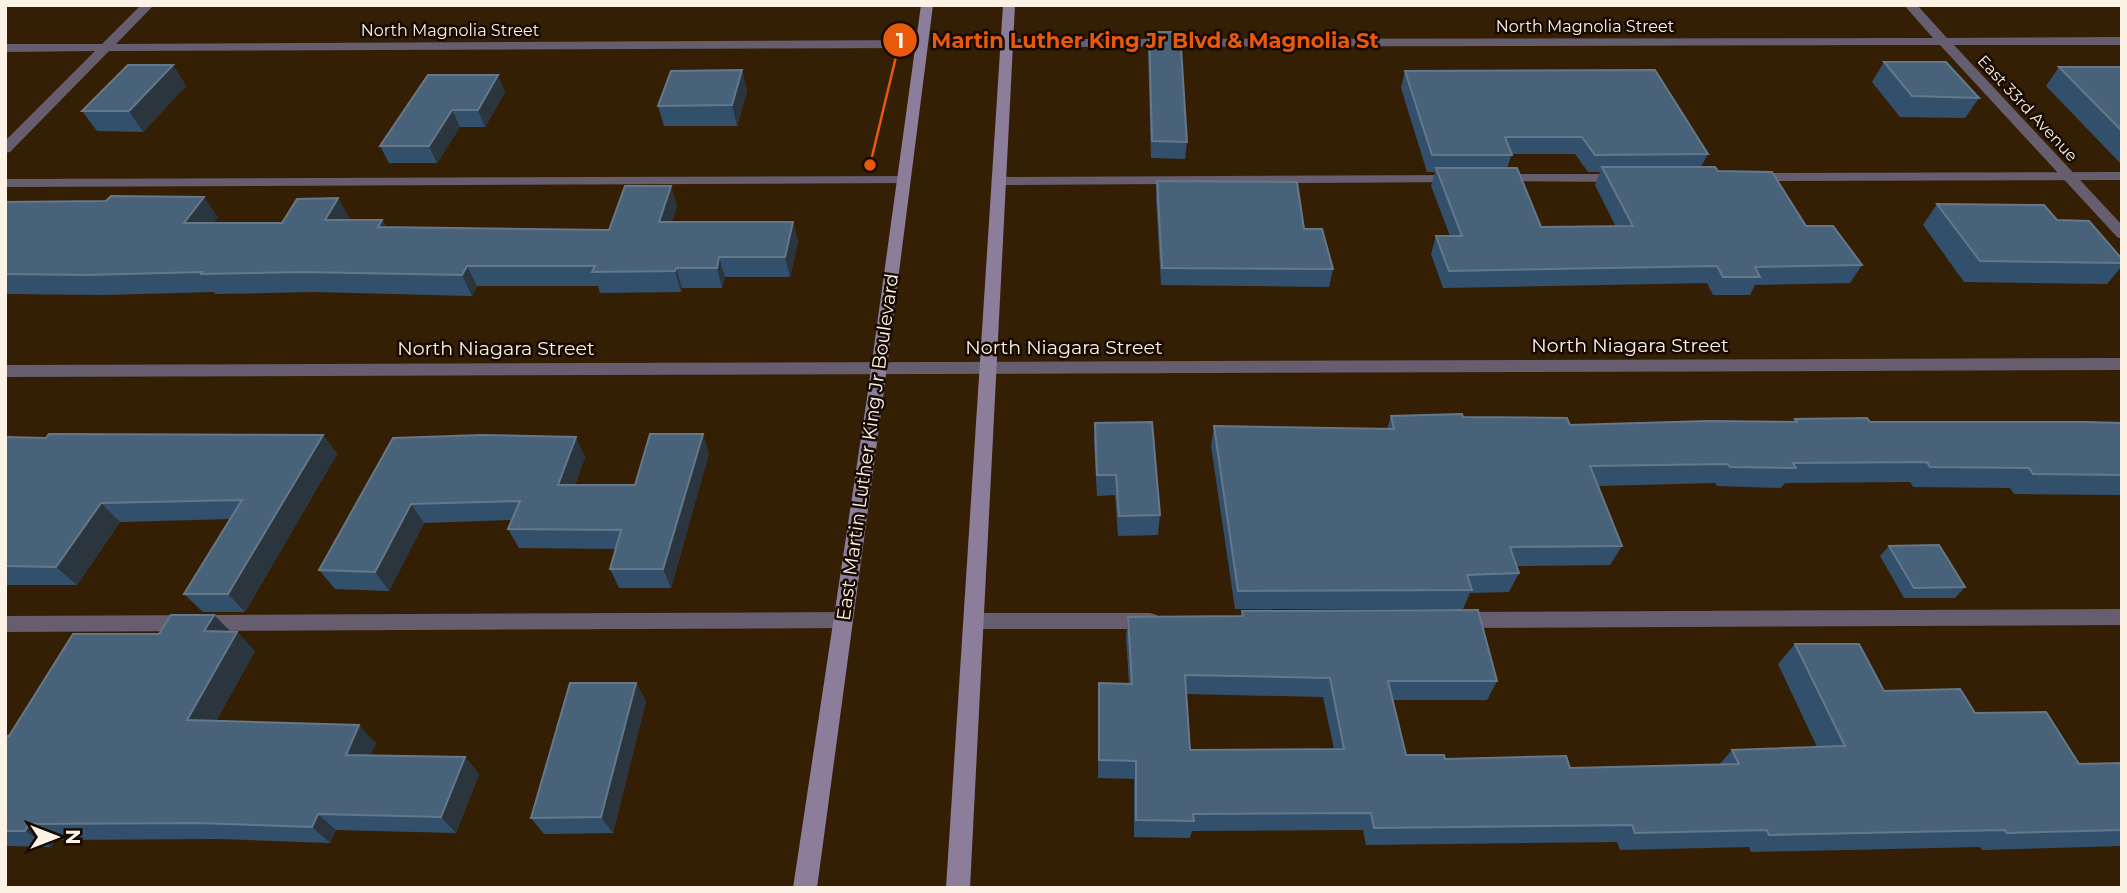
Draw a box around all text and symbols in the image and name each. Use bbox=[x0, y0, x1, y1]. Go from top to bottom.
street label: North Magnolia Street bbox=[1496, 17, 1675, 36]
callout: Martin Luther King Jr Blvd & Magnolia St bbox=[882, 19, 1393, 61]
street label: North Magnolia Street bbox=[361, 21, 540, 40]
text: 1 bbox=[896, 28, 904, 53]
text: Martin Luther King Jr Blvd & Magnolia St bbox=[931, 28, 1379, 53]
street label: East 33rd Avenue bbox=[1974, 51, 2082, 165]
street label: East Martin Luther King Jr Boulevard bbox=[832, 272, 903, 622]
street label: North Niagara Street bbox=[1531, 334, 1729, 357]
street label: North Niagara Street bbox=[965, 336, 1163, 359]
street label: North Niagara Street bbox=[397, 337, 595, 360]
north arrow bbox=[21, 802, 91, 872]
text: N bbox=[61, 829, 84, 845]

